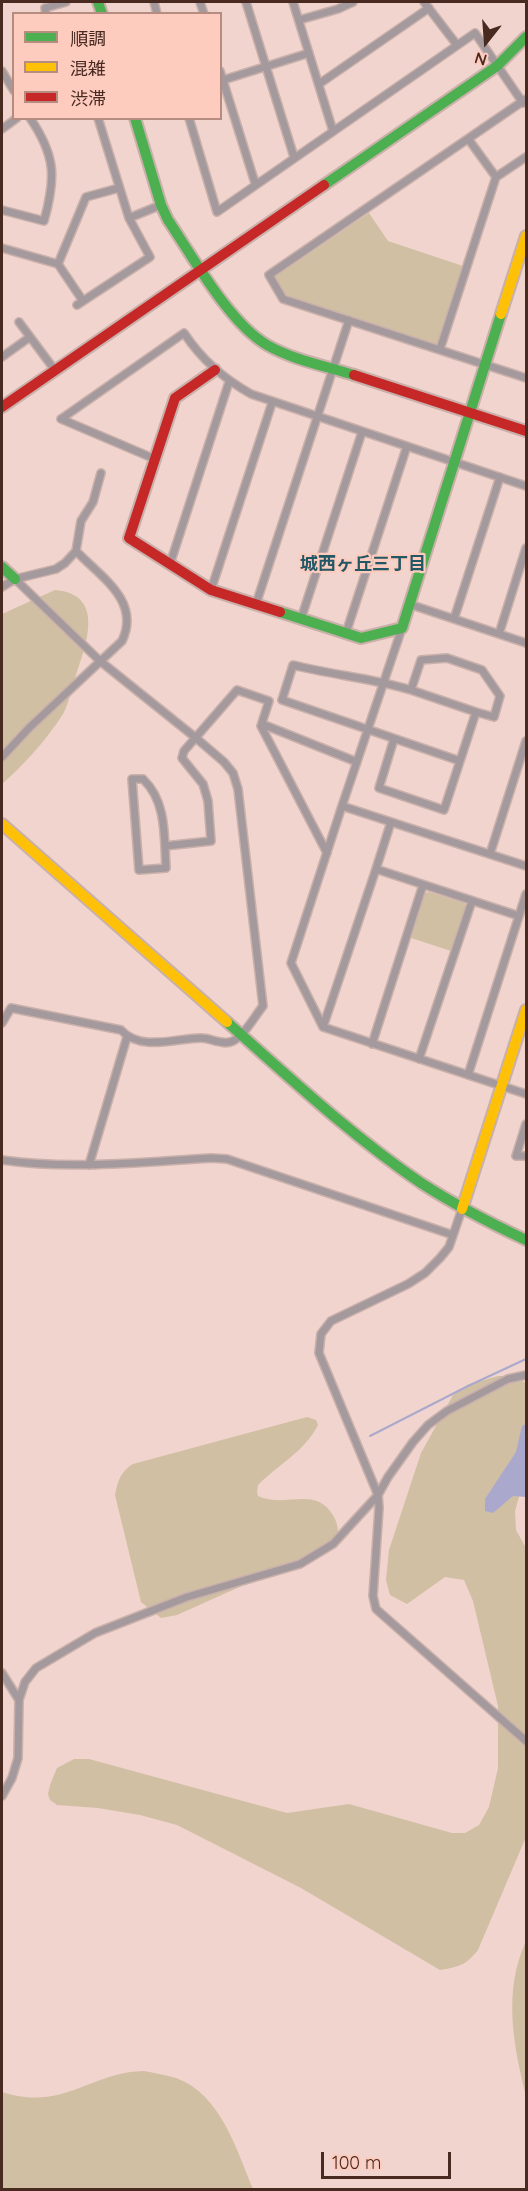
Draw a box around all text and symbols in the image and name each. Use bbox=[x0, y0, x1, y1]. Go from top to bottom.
legend bbox=[12, 12, 222, 120]
north arrow bbox=[456, 12, 516, 72]
text: 順調 bbox=[70, 27, 106, 50]
text: N bbox=[472, 48, 489, 70]
text: 混雑 bbox=[70, 57, 106, 80]
text: 渋滞 bbox=[70, 87, 106, 110]
district label: 城西ヶ丘三丁目 bbox=[300, 554, 426, 576]
scale bar bbox=[324, 2140, 454, 2178]
text: 100 m bbox=[332, 2151, 381, 2174]

